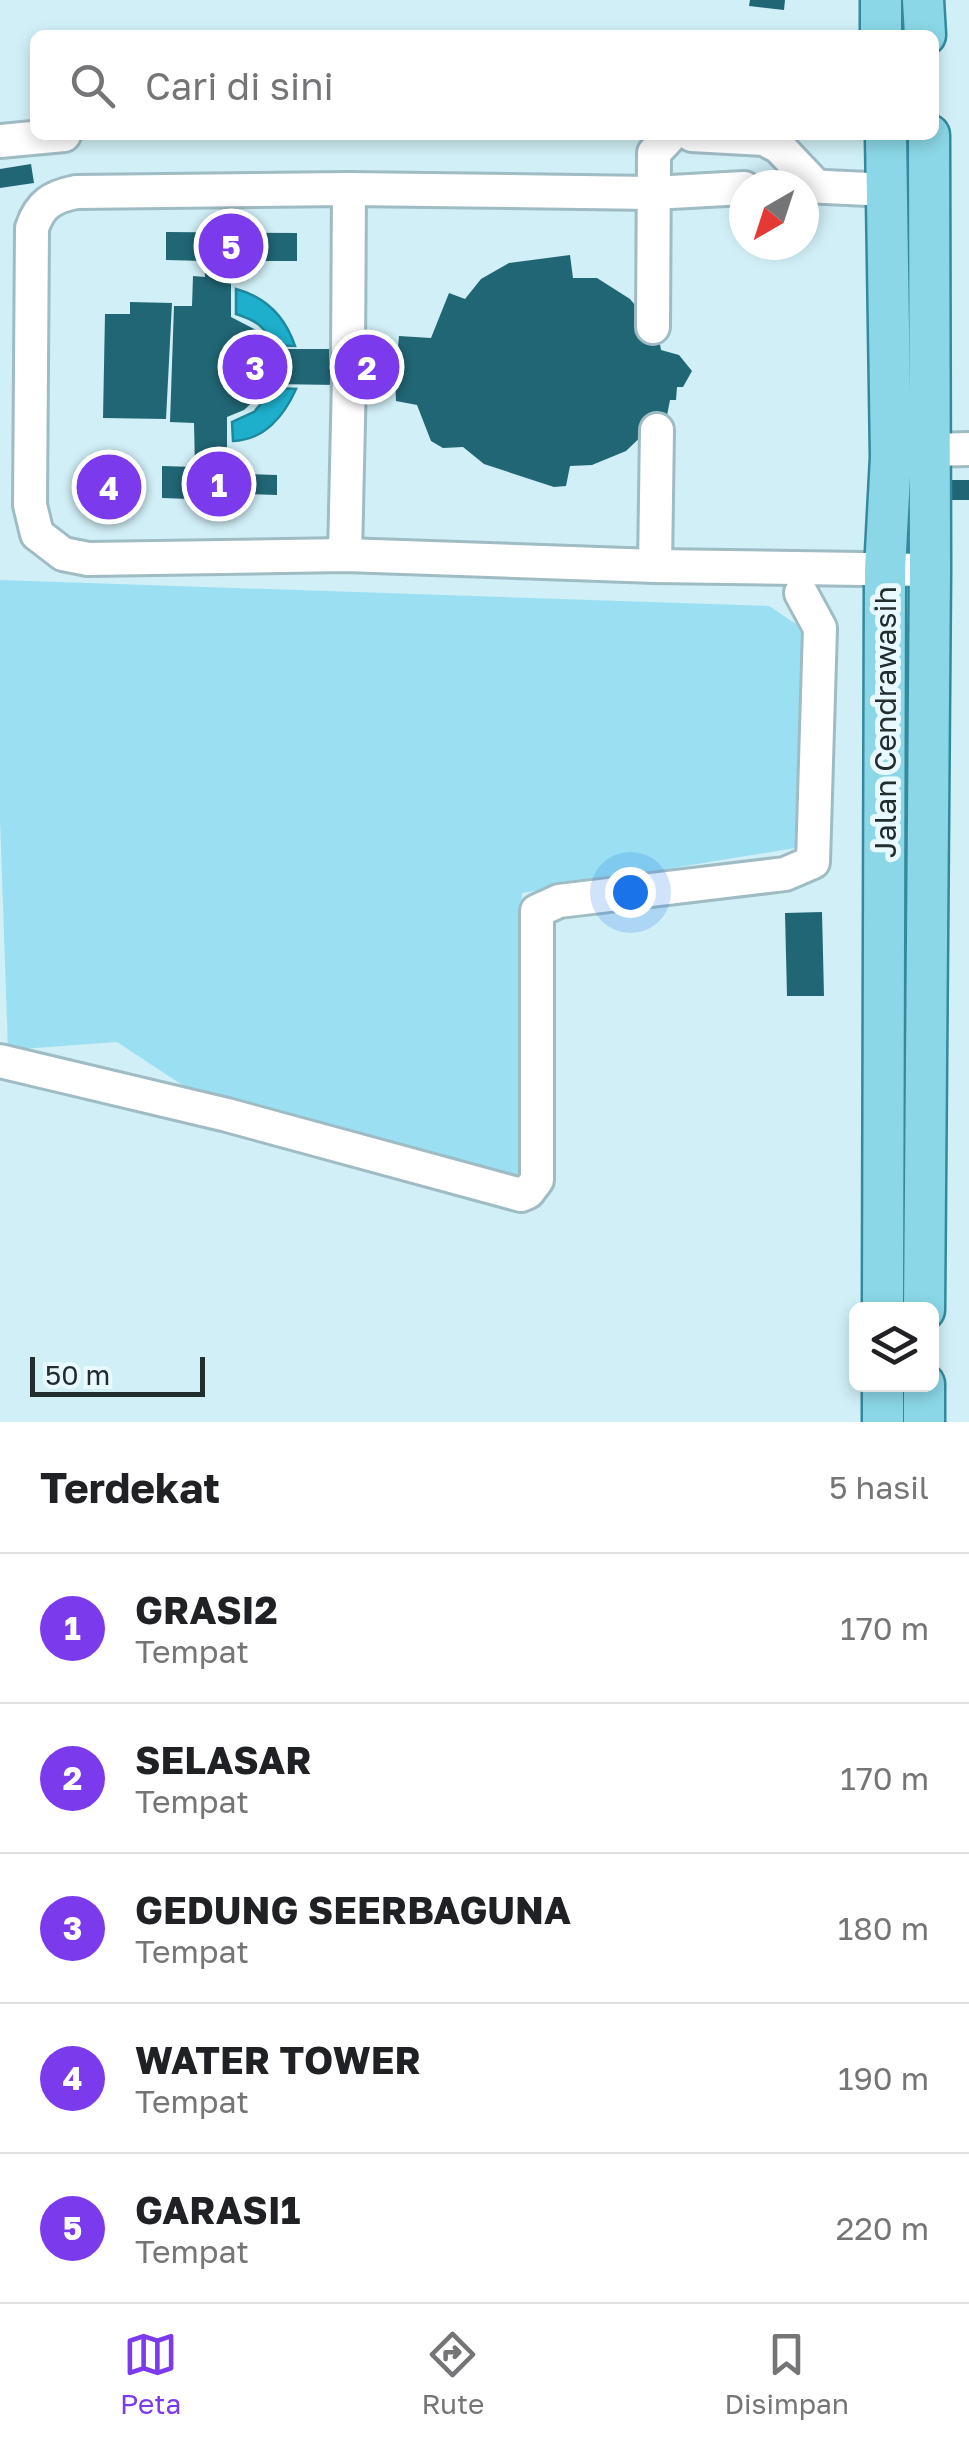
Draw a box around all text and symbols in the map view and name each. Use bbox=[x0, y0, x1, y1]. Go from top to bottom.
search box bbox=[30, 30, 939, 140]
icon: search bbox=[65, 58, 120, 113]
text: Cari di sini bbox=[145, 63, 334, 108]
north arrow bbox=[729, 170, 819, 260]
pin: 5 bbox=[198, 208, 264, 284]
pin: 3 bbox=[222, 330, 288, 404]
pin: 2 bbox=[334, 330, 400, 404]
pin: 1 bbox=[186, 446, 252, 522]
pin: 4 bbox=[76, 450, 142, 524]
street label: Jalan Cendrawasih bbox=[867, 586, 903, 858]
your location bbox=[605, 867, 656, 918]
map controls bbox=[849, 1302, 939, 1392]
button: layers bbox=[849, 1302, 939, 1392]
scale bar bbox=[30, 1352, 205, 1396]
text: 50 m bbox=[45, 1358, 110, 1391]
text: Terdekat bbox=[40, 1462, 220, 1512]
text: 5 hasil bbox=[829, 1468, 929, 1506]
text: GRASI2 bbox=[135, 1587, 278, 1632]
text: 1 bbox=[64, 1609, 81, 1647]
text: 170 m bbox=[840, 1609, 929, 1647]
text: Tempat bbox=[135, 1632, 249, 1670]
text: SELASAR bbox=[135, 1737, 312, 1782]
text: 2 bbox=[63, 1759, 82, 1797]
text: 170 m bbox=[840, 1759, 929, 1797]
text: Tempat bbox=[135, 1782, 249, 1820]
text: GEDUNG SEERBAGUNA bbox=[135, 1887, 571, 1932]
text: 3 bbox=[63, 1909, 82, 1947]
text: 180 m bbox=[838, 1909, 929, 1947]
text: Tempat bbox=[135, 1932, 249, 1970]
text: WATER TOWER bbox=[135, 2037, 421, 2082]
text: 4 bbox=[62, 2059, 83, 2097]
text: 190 m bbox=[838, 2059, 929, 2097]
text: Tempat bbox=[135, 2082, 249, 2120]
text: GARASI1 bbox=[135, 2187, 300, 2232]
text: 5 bbox=[63, 2209, 82, 2247]
text: 220 m bbox=[836, 2209, 929, 2247]
text: Tempat bbox=[135, 2232, 249, 2270]
tab: Peta bbox=[120, 2327, 181, 2420]
tab: Rute bbox=[421, 2327, 484, 2420]
tab: Disimpan bbox=[724, 2327, 849, 2420]

